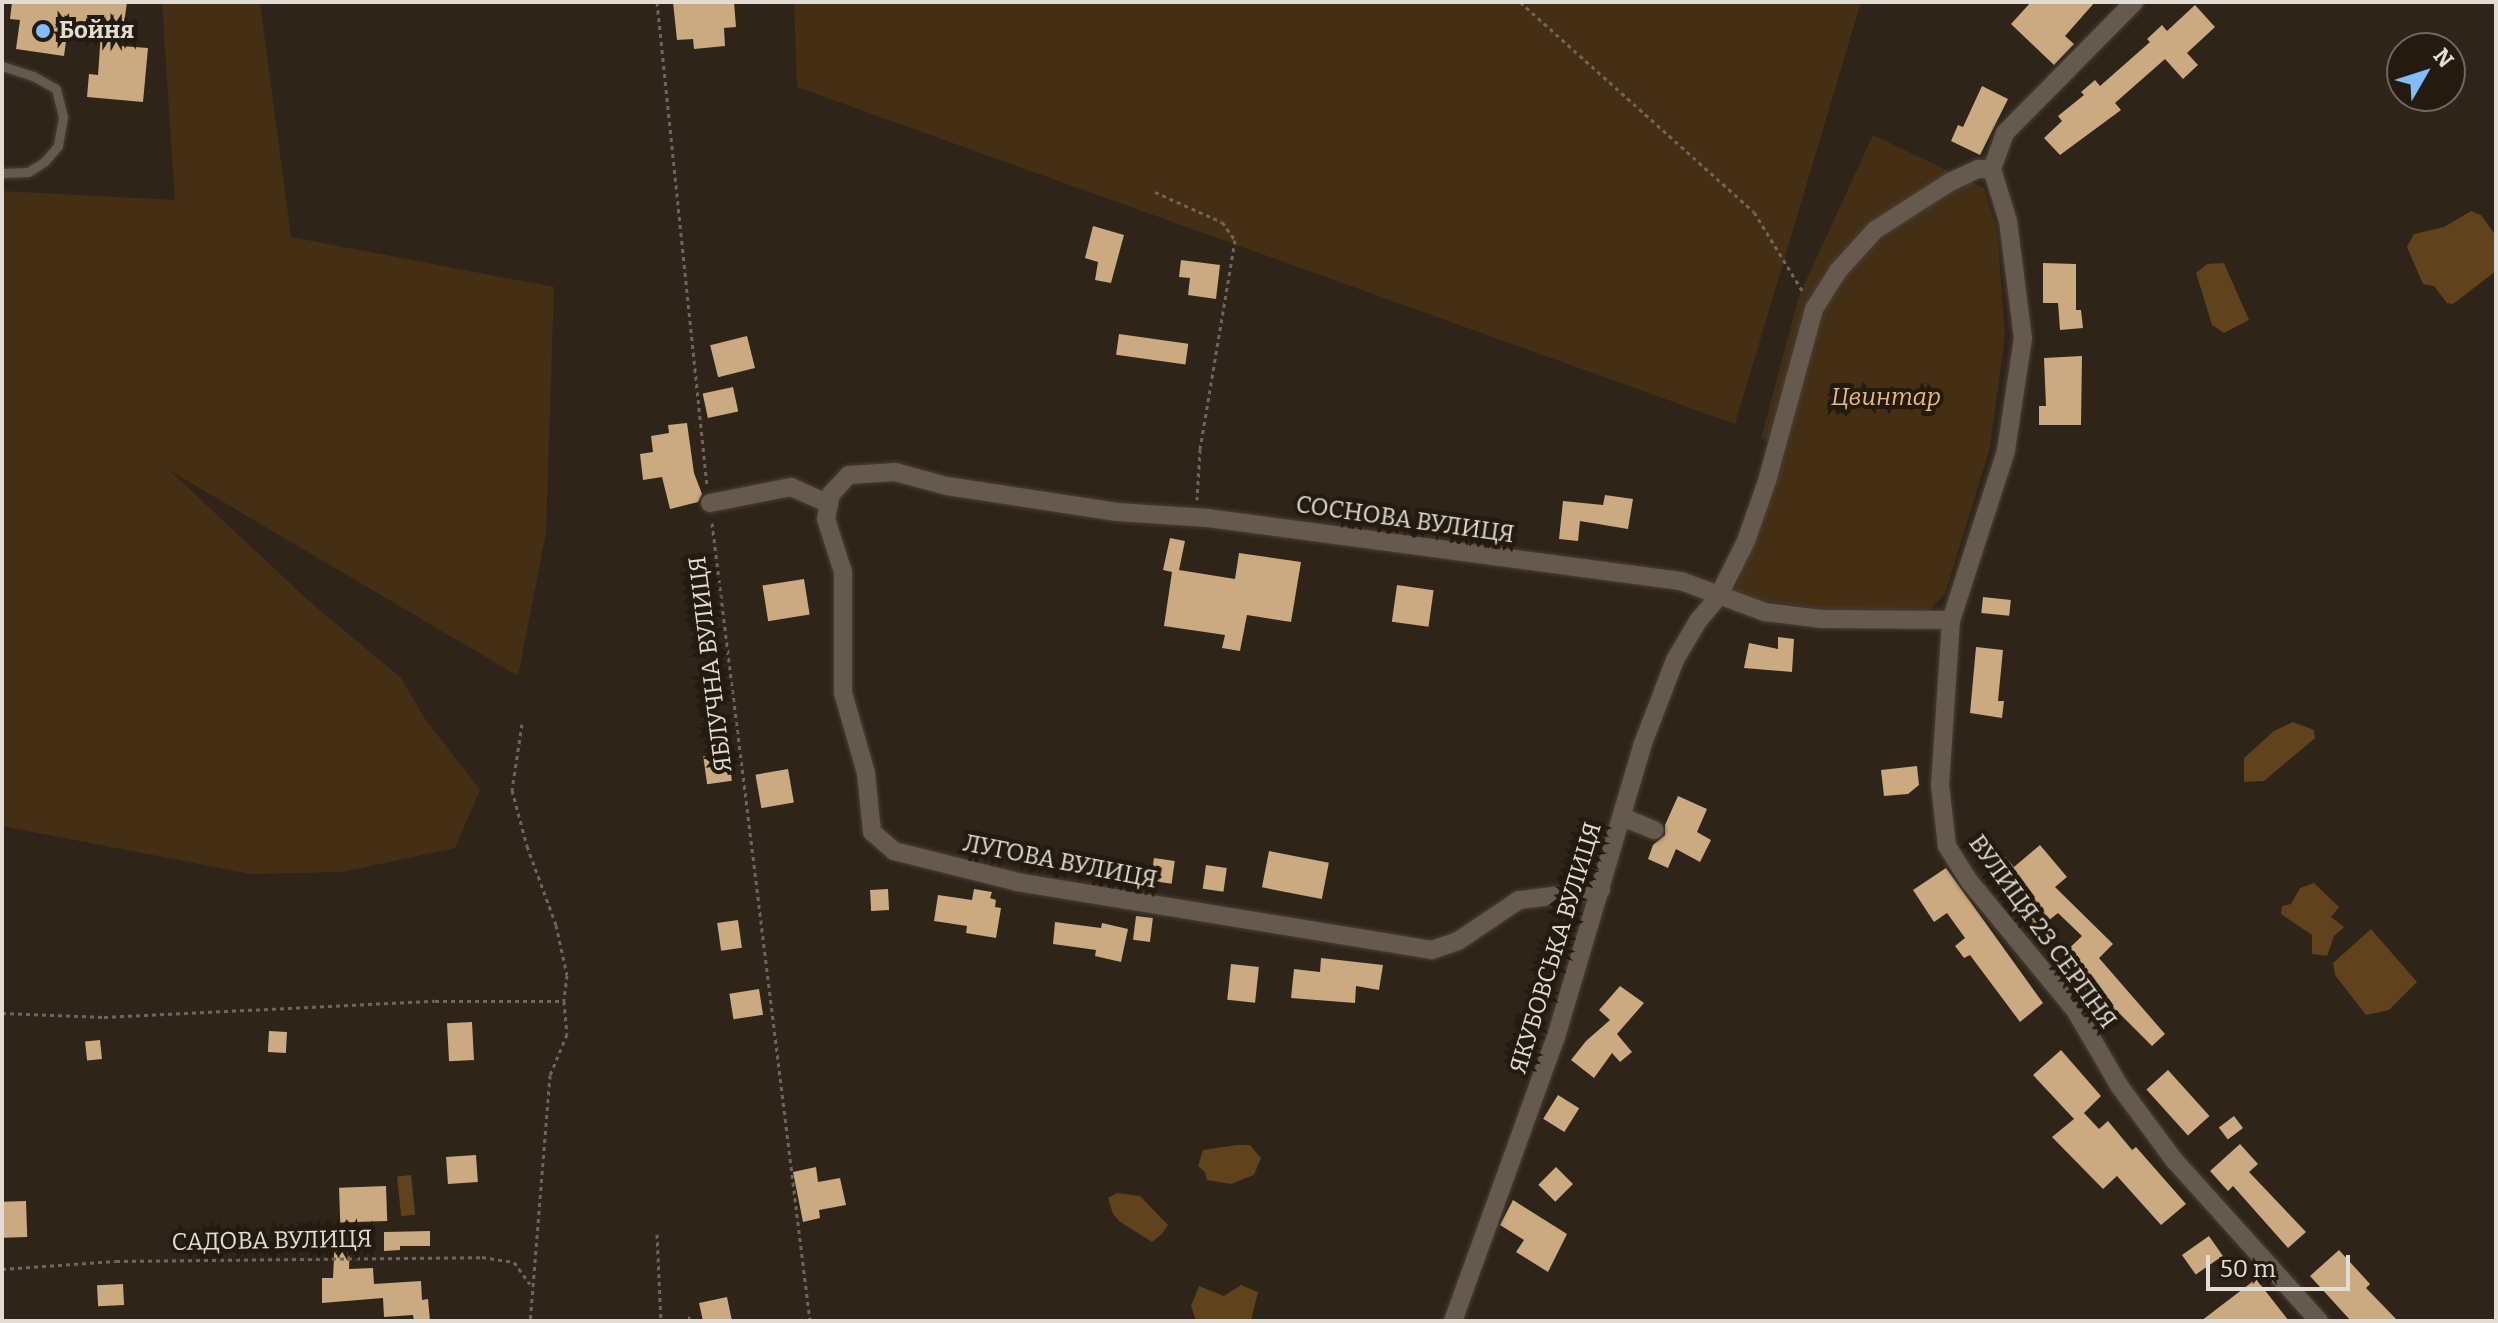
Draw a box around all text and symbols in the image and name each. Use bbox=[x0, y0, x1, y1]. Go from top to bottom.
place label: Бойня bbox=[59, 17, 134, 45]
marker: Бойня bbox=[34, 22, 52, 40]
north arrow bbox=[2386, 32, 2466, 112]
text: N bbox=[2428, 43, 2459, 73]
park label: Цвинтар bbox=[1831, 384, 1941, 412]
street label: СОСНОВА ВУЛИЦЯ bbox=[1294, 490, 1516, 550]
street label: ЯБЛУЧНА ВУЛИЦЯ bbox=[683, 554, 739, 774]
street label: ЯКУБОВСЬКА ВУЛИЦЯ bbox=[1504, 819, 1608, 1077]
street label: ЛУГОВА ВУЛИЦЯ bbox=[961, 829, 1159, 895]
street label: ВУЛИЦЯ 23 СЕРПНЯ bbox=[1962, 830, 2122, 1034]
street label: САДОВА ВУЛИЦЯ bbox=[171, 1225, 373, 1257]
scale bar bbox=[2210, 1239, 2354, 1289]
text: 50 m bbox=[2220, 1255, 2276, 1283]

